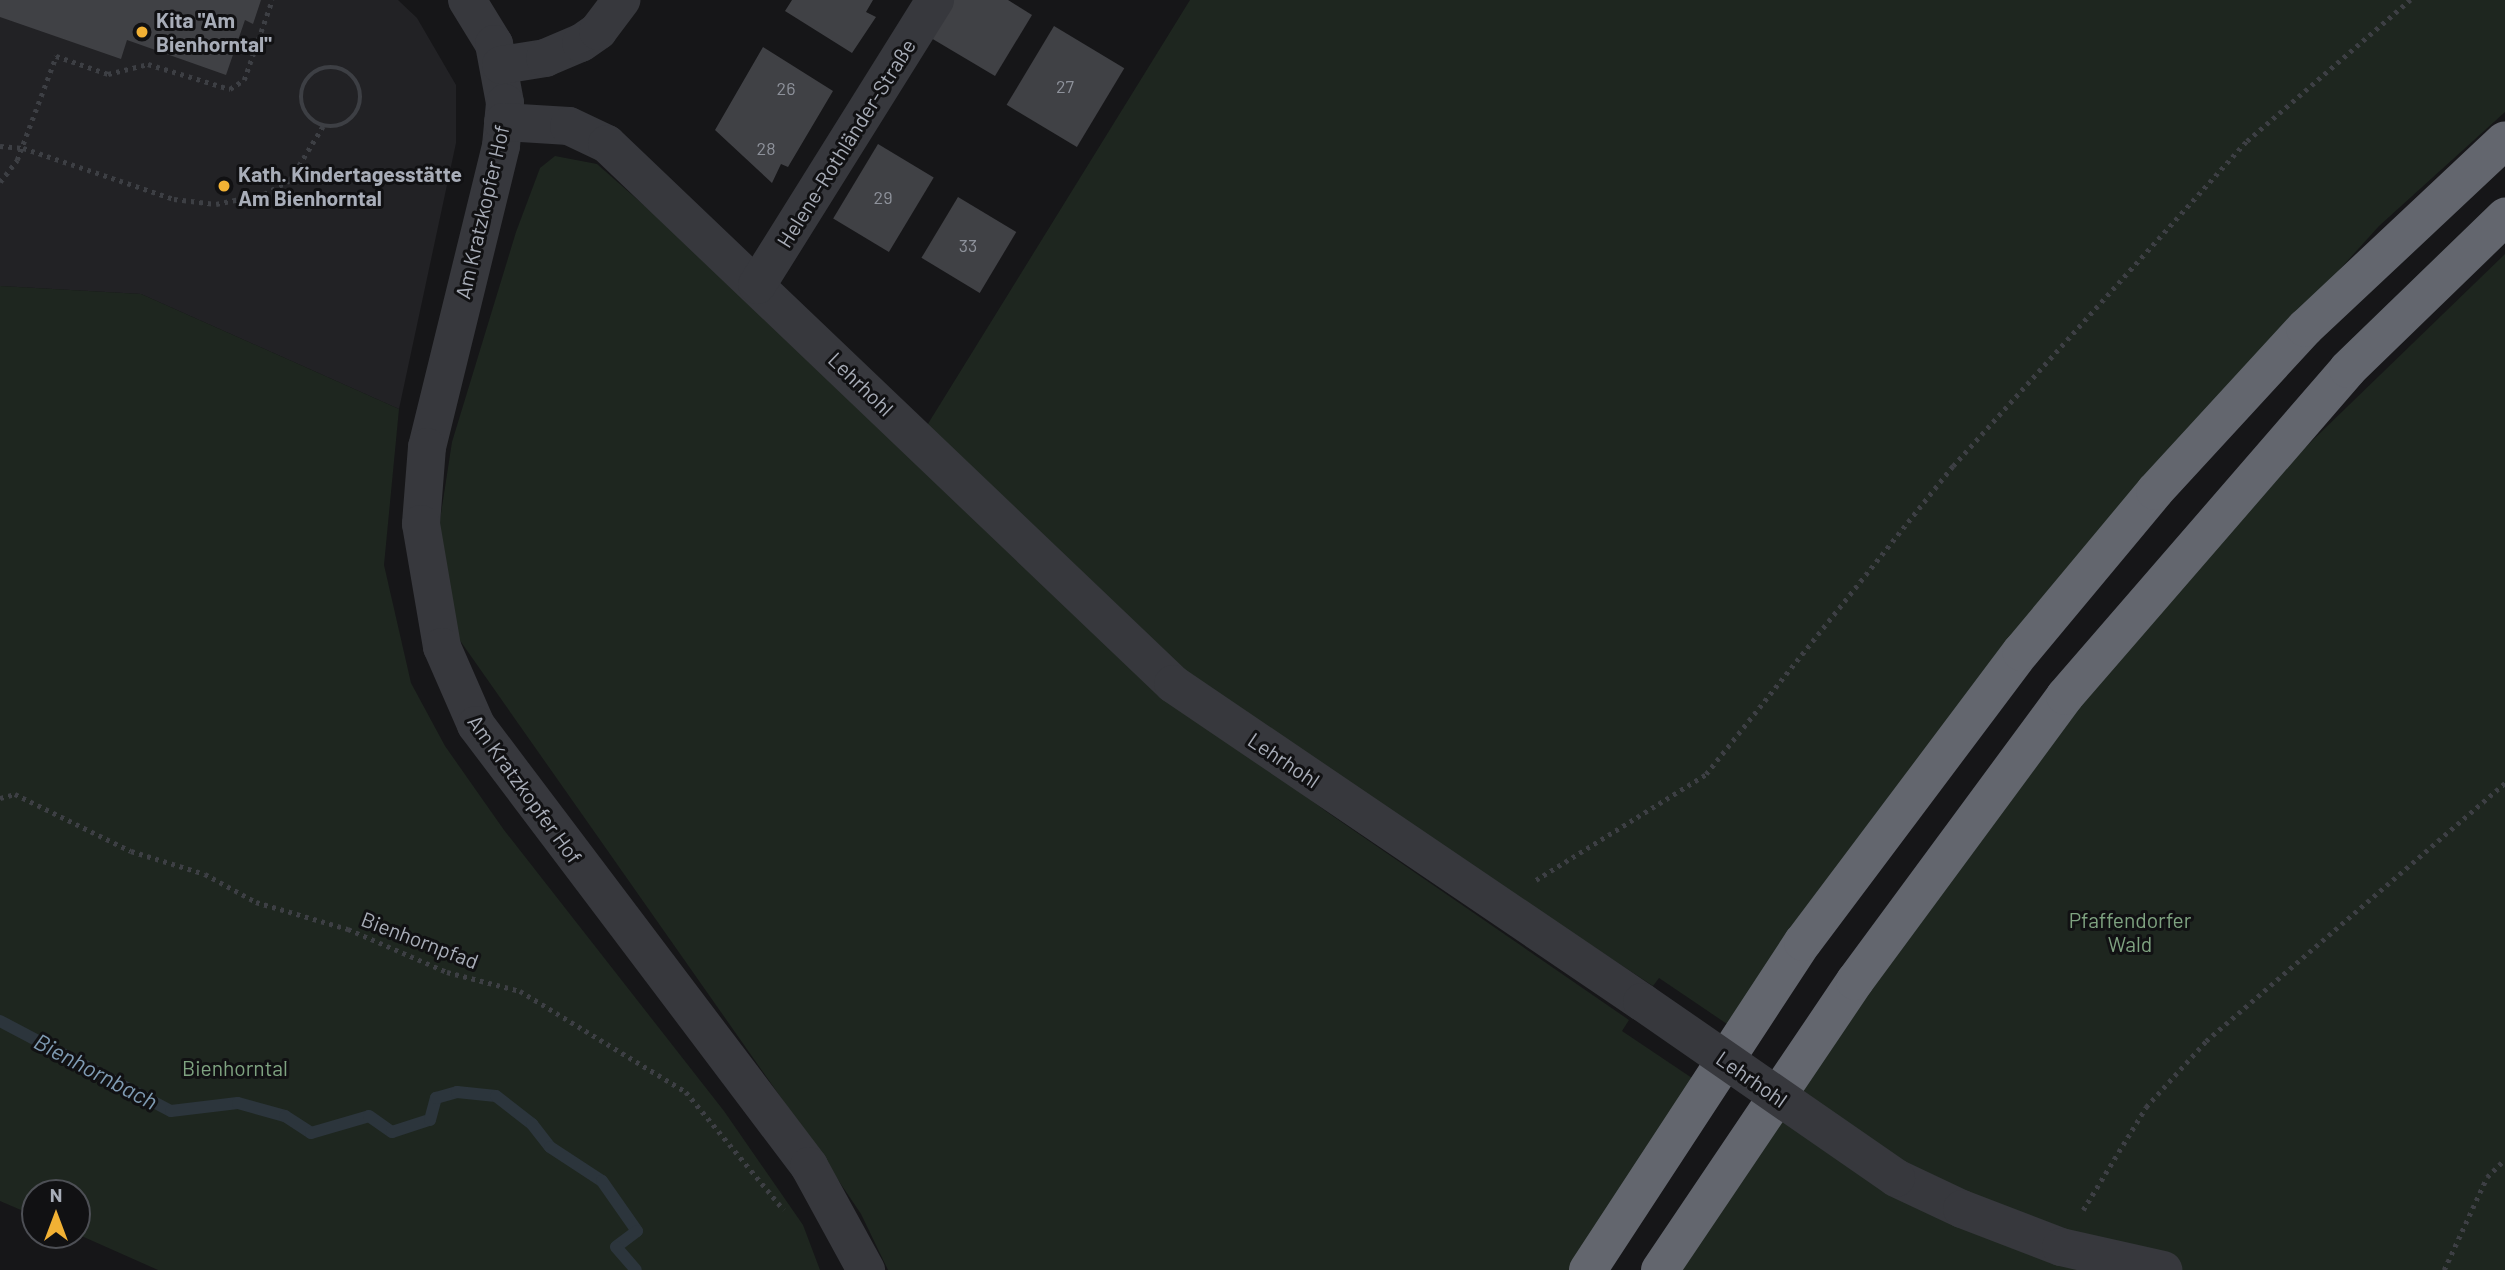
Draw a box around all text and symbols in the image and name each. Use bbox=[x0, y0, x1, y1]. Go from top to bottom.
place label: Kita "Am Bienhorntal" bbox=[156, 7, 272, 57]
marker: Kita "Am Bienhorntal" bbox=[134, 24, 150, 40]
street label: Helene-Rothländer-Straße bbox=[771, 34, 921, 252]
house number: 27 bbox=[1056, 75, 1074, 97]
house number: 26 bbox=[777, 77, 795, 99]
street label: Am Kratzkopfer Hof bbox=[450, 123, 514, 301]
house number: 28 bbox=[756, 137, 776, 159]
place label: Kath. Kindertagesstätte Am Bienhorntal bbox=[238, 161, 462, 211]
marker: Kath. Kindertagesstätte Am Bienhorntal bbox=[216, 178, 232, 194]
house number: 29 bbox=[873, 186, 893, 208]
house number: 33 bbox=[959, 234, 977, 256]
street label: Lehrhohl bbox=[823, 347, 899, 421]
street label: Am Kratzkopfer Hof bbox=[463, 710, 587, 868]
street label: Lehrhohl bbox=[1243, 727, 1325, 793]
street label: Bienhornpfad bbox=[358, 906, 482, 974]
park label: Pfaffendorfer Wald bbox=[2069, 907, 2191, 957]
water label: Bienhornbach bbox=[30, 1027, 162, 1115]
street label: Lehrhohl bbox=[1712, 1045, 1792, 1113]
park label: Bienhorntal bbox=[182, 1055, 288, 1081]
north arrow bbox=[21, 1179, 91, 1249]
text: N bbox=[50, 1183, 62, 1206]

